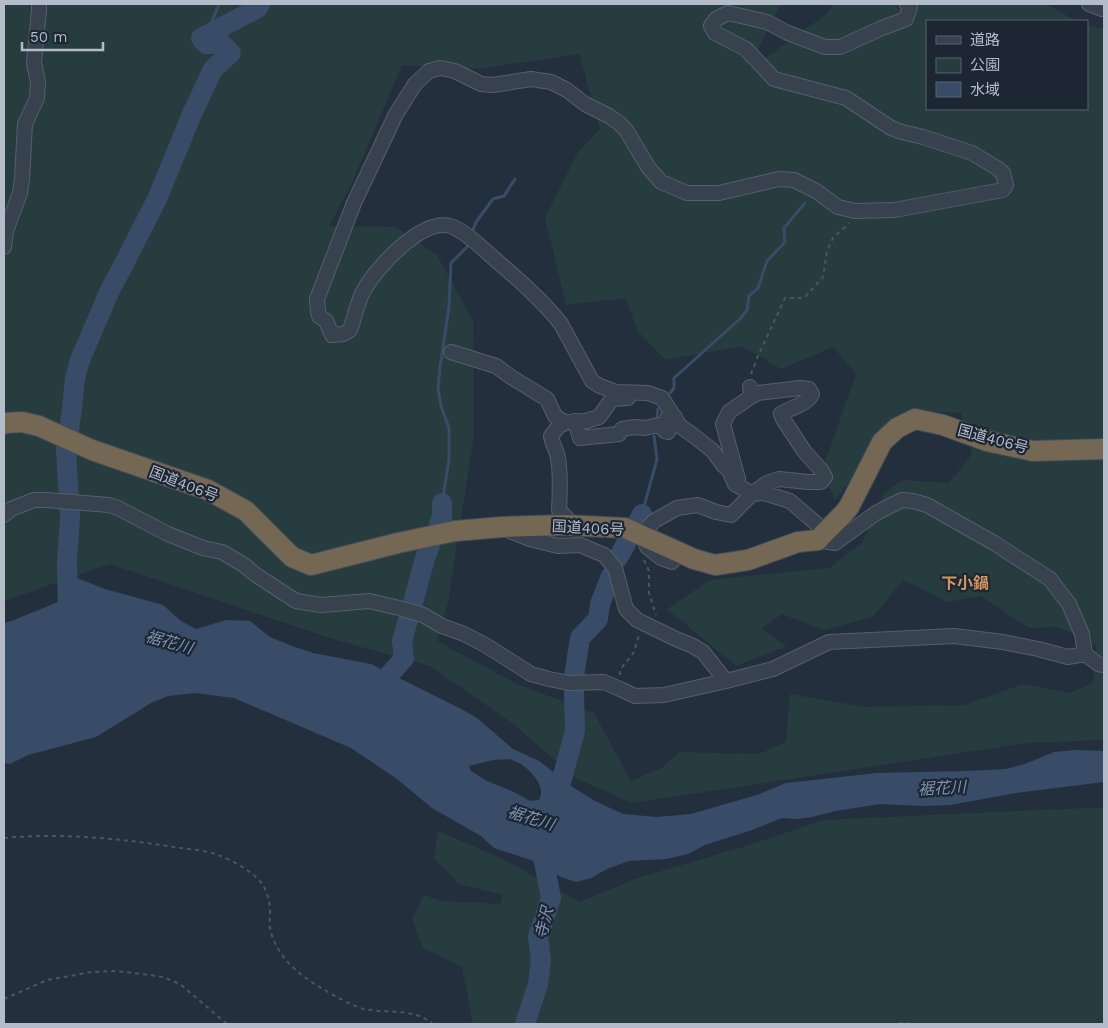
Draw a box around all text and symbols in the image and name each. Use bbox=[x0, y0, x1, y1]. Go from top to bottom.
scale bar bbox=[22, 20, 104, 52]
legend bbox=[926, 20, 1088, 110]
text: 50 m bbox=[30, 28, 67, 46]
text: 道路 bbox=[970, 31, 1000, 49]
text: 公園 bbox=[970, 56, 1000, 74]
text: 水域 bbox=[970, 81, 1000, 99]
street label: 国道406号 bbox=[956, 421, 1030, 457]
street label: 国道406号 bbox=[147, 463, 221, 505]
street label: 国道406号 bbox=[551, 517, 625, 539]
district label: 下小鍋 bbox=[941, 574, 989, 593]
water label: 裾花川 bbox=[143, 626, 197, 658]
water label: 裾花川 bbox=[918, 777, 968, 799]
water label: 裾花川 bbox=[505, 802, 559, 835]
water label: 寺沢 bbox=[531, 903, 558, 941]

